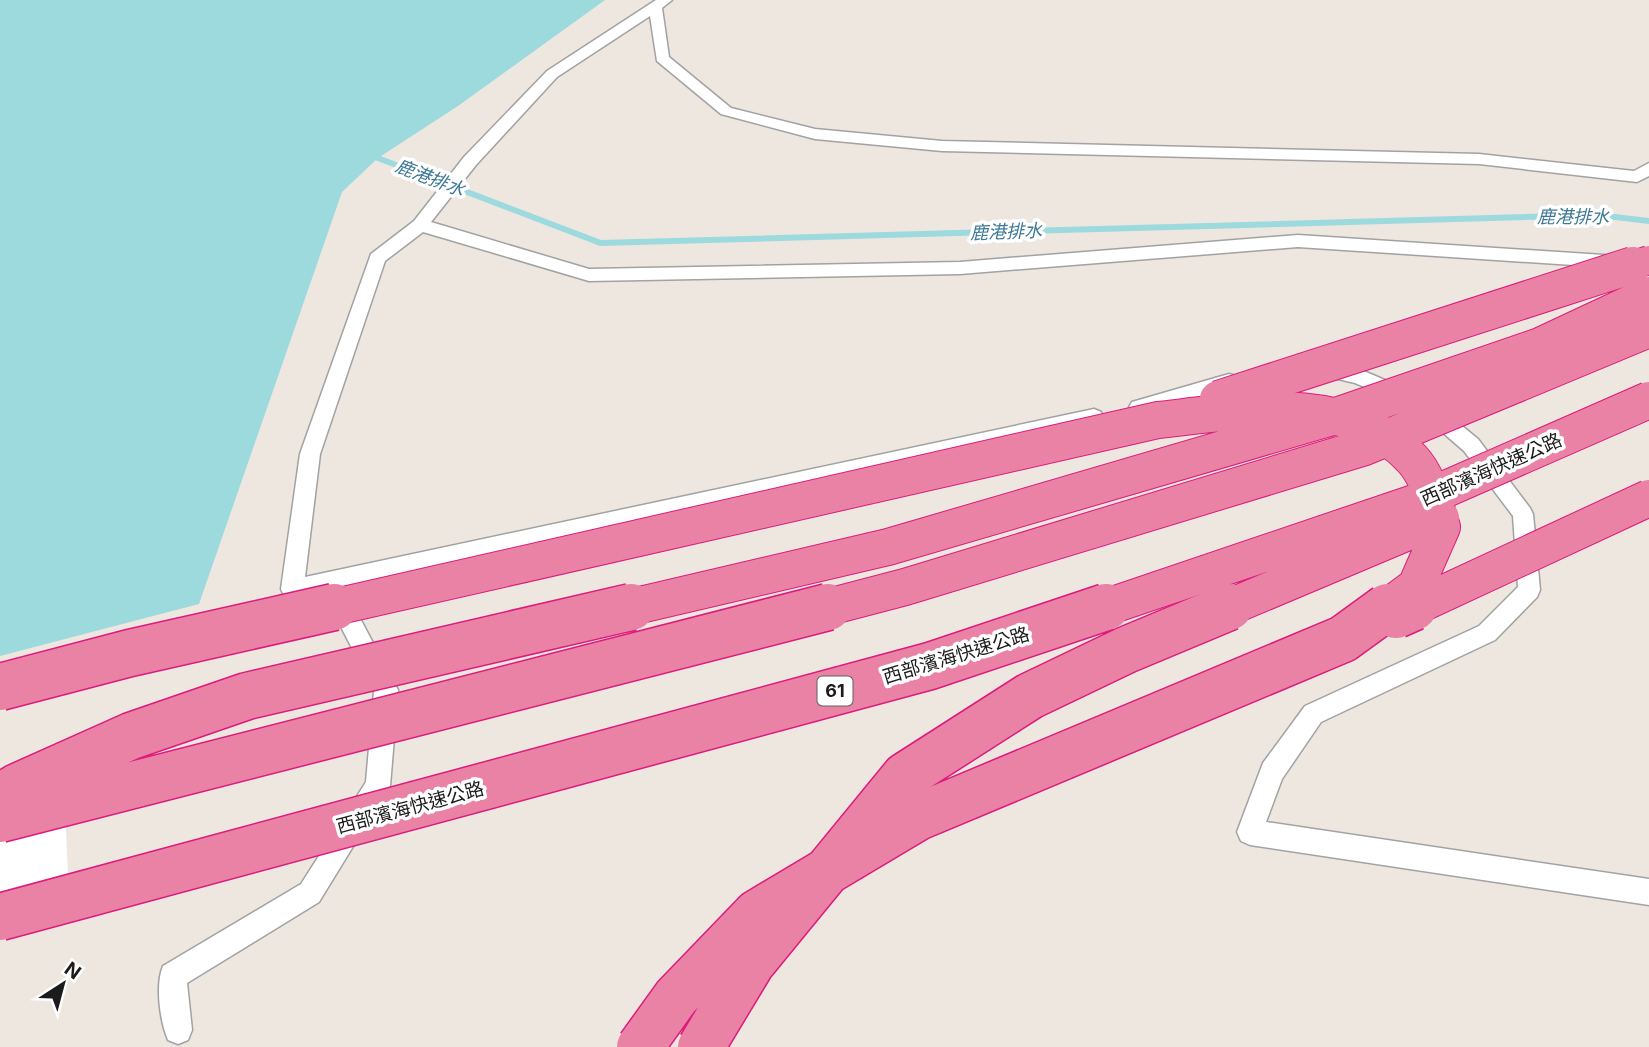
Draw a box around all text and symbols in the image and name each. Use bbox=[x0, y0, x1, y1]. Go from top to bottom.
water label: 鹿港排水 bbox=[393, 155, 468, 201]
water label: 鹿港排水 bbox=[1537, 206, 1610, 227]
water label: 鹿港排水 bbox=[970, 220, 1043, 243]
street label: 西部濱海快速公路 bbox=[1417, 428, 1565, 511]
street label: 西部濱海快速公路 bbox=[880, 622, 1032, 689]
road number: 61 bbox=[818, 676, 852, 706]
street label: 西部濱海快速公路 bbox=[334, 777, 487, 838]
north arrow bbox=[28, 949, 98, 1019]
text: N bbox=[60, 957, 85, 984]

